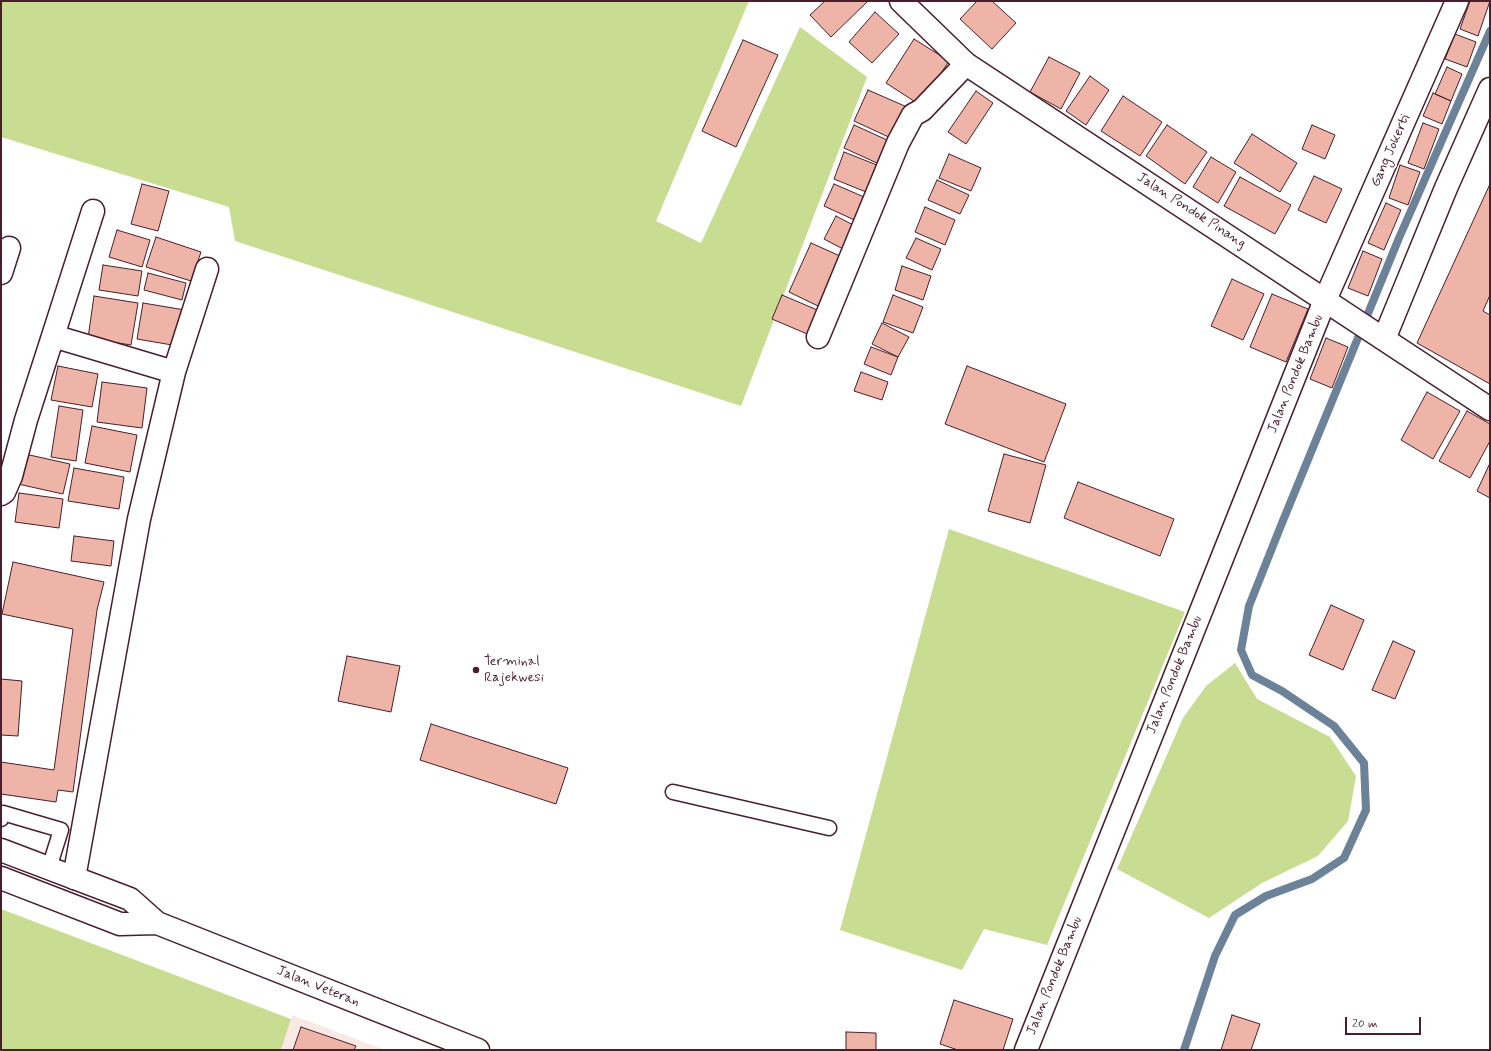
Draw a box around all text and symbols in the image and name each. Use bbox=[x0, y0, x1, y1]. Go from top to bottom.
street label: Gang Jokerti bbox=[1368, 112, 1414, 190]
street label: Jalan Pondok Pinang bbox=[1133, 169, 1249, 253]
street label: Jalan Pondok Bambu bbox=[1265, 312, 1327, 436]
street label: Jalan Pondok Bambu bbox=[1144, 613, 1206, 737]
place label: Terminal Rajekwesi bbox=[484, 654, 544, 686]
marker: Terminal Rajekwesi bbox=[471, 665, 481, 675]
street label: Jalan Pondok Bambu bbox=[1024, 914, 1086, 1038]
street label: Jalan Veteran bbox=[274, 963, 362, 1011]
scale bar bbox=[1347, 1009, 1423, 1035]
text: 20 m bbox=[1352, 1016, 1378, 1032]

